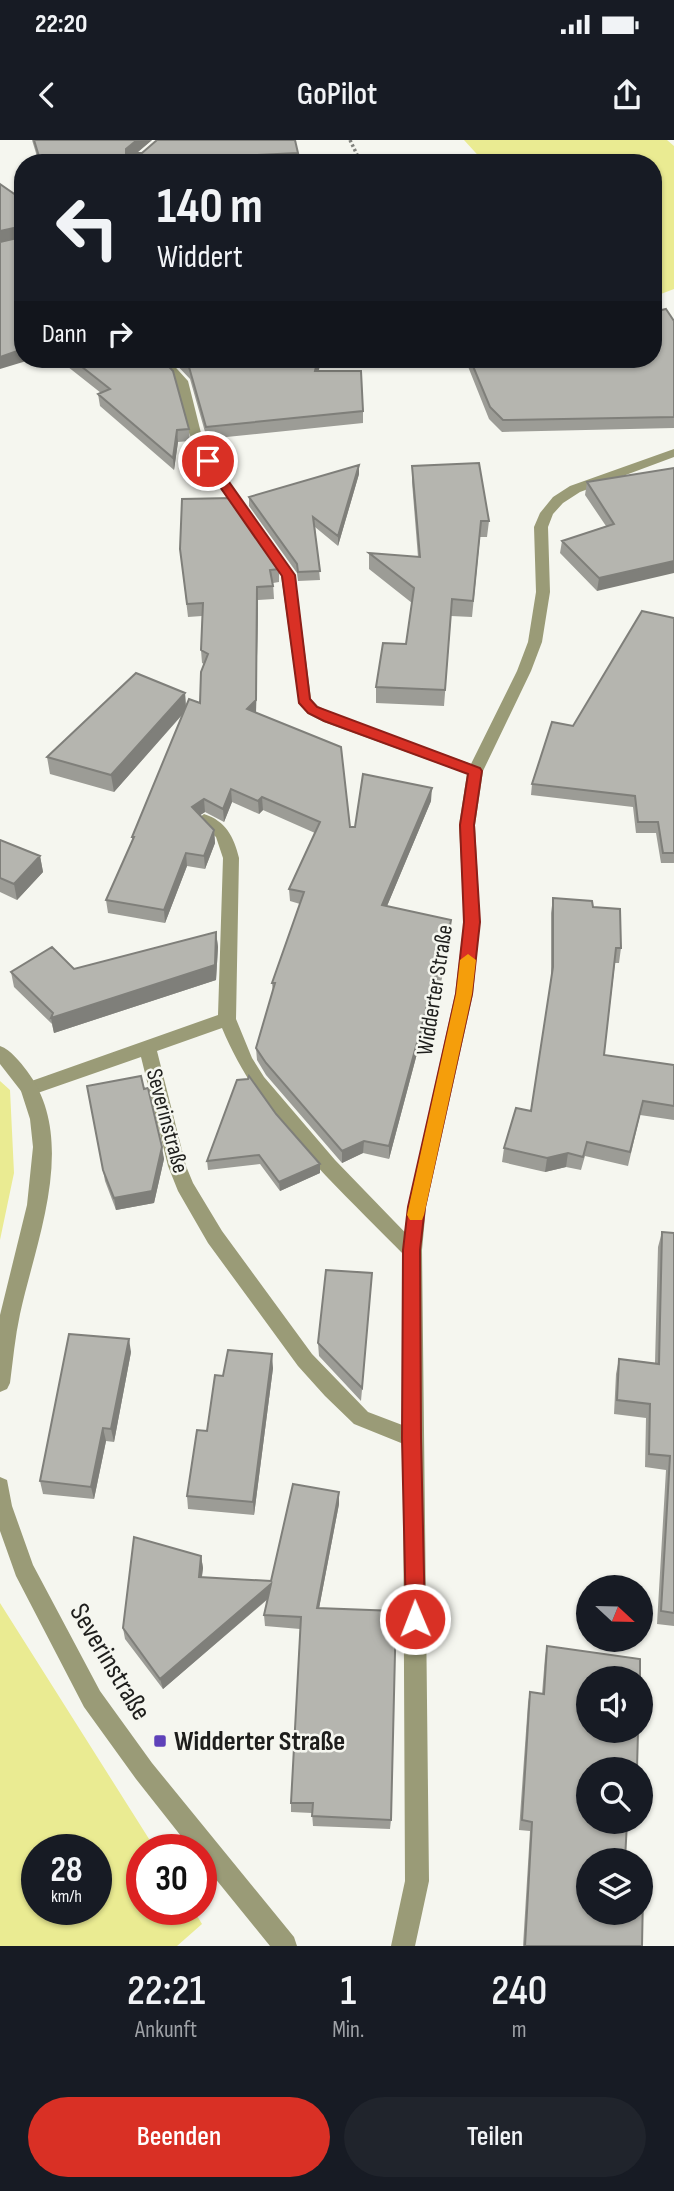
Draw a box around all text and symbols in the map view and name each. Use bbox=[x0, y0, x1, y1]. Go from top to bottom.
text: 22:20 bbox=[35, 9, 87, 40]
text: GoPilot bbox=[297, 75, 377, 114]
icon: back bbox=[28, 76, 66, 114]
icon: share bbox=[608, 76, 646, 114]
text: 140 m bbox=[157, 178, 263, 237]
icon: left bbox=[42, 182, 133, 273]
text: Widdert bbox=[157, 238, 243, 277]
icon: right bbox=[101, 315, 139, 353]
text: Dann bbox=[42, 319, 87, 350]
pin bbox=[178, 431, 238, 491]
icon: arrive bbox=[189, 442, 227, 480]
street label: Widderter Straße bbox=[411, 923, 459, 1057]
street label: Severinstraße bbox=[140, 1066, 194, 1176]
north arrow bbox=[576, 1575, 653, 1652]
map controls bbox=[576, 1575, 653, 1925]
position arrow bbox=[378, 1582, 452, 1656]
street label: Severinstraße bbox=[62, 1598, 158, 1726]
button: sound bbox=[576, 1666, 653, 1743]
place label: Widderter Straße bbox=[174, 1725, 345, 1758]
marker: Widderter Straße bbox=[152, 1733, 168, 1749]
button: search bbox=[576, 1757, 653, 1834]
speed limit sign: 30 bbox=[126, 1834, 217, 1925]
button: layers bbox=[576, 1848, 653, 1925]
text: 28 bbox=[51, 1849, 82, 1892]
text: km/h bbox=[51, 1886, 82, 1907]
text: 22:21 bbox=[127, 1966, 205, 2017]
text: 1 bbox=[340, 1966, 356, 2017]
text: 240 bbox=[491, 1966, 547, 2017]
text: Ankunft bbox=[135, 2016, 197, 2044]
text: Min. bbox=[332, 2016, 364, 2044]
text: m bbox=[512, 2016, 527, 2044]
button: Beenden bbox=[28, 2097, 330, 2177]
button: Teilen bbox=[344, 2097, 646, 2177]

